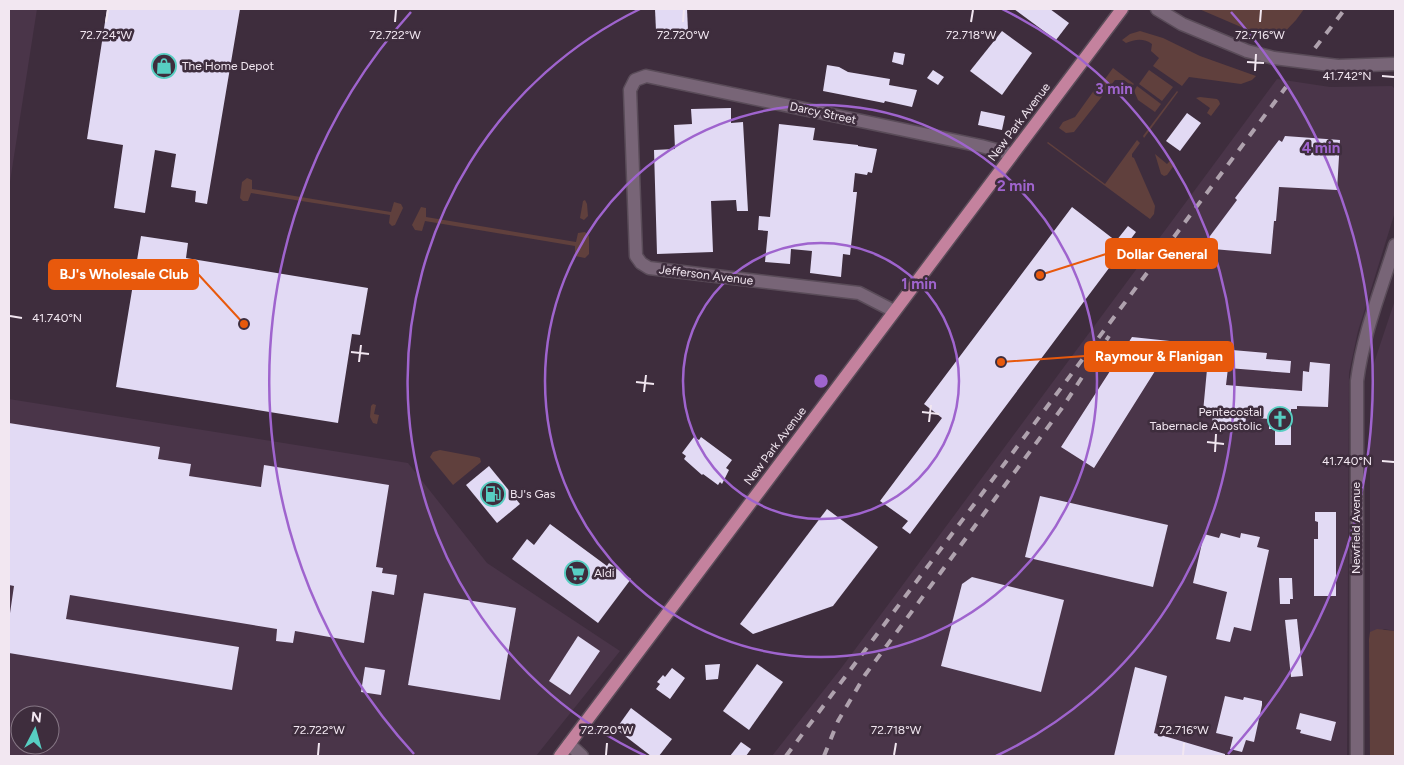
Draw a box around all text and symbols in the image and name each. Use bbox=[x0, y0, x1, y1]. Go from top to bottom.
text: 72.724°W bbox=[80, 28, 133, 42]
text: 72.722°W bbox=[369, 28, 421, 42]
text: 72.720°W bbox=[657, 28, 710, 42]
text: 72.718°W bbox=[946, 28, 997, 42]
text: 72.716°W bbox=[1235, 28, 1285, 42]
shop icon: The Home Depot bbox=[151, 53, 177, 79]
place label: The Home Depot bbox=[182, 59, 274, 73]
text: 41.742°N bbox=[1322, 69, 1372, 83]
street label: New Park Avenue bbox=[985, 80, 1053, 164]
text: 3 min bbox=[1095, 80, 1133, 98]
street label: Darcy Street bbox=[788, 99, 858, 127]
text: 4 min bbox=[1302, 139, 1340, 157]
text: 2 min bbox=[997, 177, 1035, 195]
callout: Dollar General bbox=[1106, 239, 1217, 268]
text: Dollar General bbox=[1117, 246, 1208, 263]
callout: BJ's Wholesale Club bbox=[49, 260, 198, 289]
street label: Jefferson Avenue bbox=[658, 262, 754, 288]
text: BJ's Wholesale Club bbox=[59, 266, 189, 283]
text: 1 min bbox=[901, 275, 937, 293]
text: 41.740°N bbox=[32, 311, 82, 325]
callout: Raymour & Flanigan bbox=[1085, 342, 1233, 371]
text: Raymour & Flanigan bbox=[1095, 348, 1223, 365]
centre of rings bbox=[812, 372, 830, 390]
street label: New Park Avenue bbox=[741, 404, 809, 488]
place label: Pentecostal Tabernacle Apostolic bbox=[1150, 405, 1263, 433]
church icon: Pentecostal Tabernacle Apostolic bbox=[1267, 406, 1293, 432]
text: 41.740°N bbox=[1322, 454, 1372, 468]
fuel station icon: BJ's Gas bbox=[480, 481, 506, 507]
street label: Newfield Avenue bbox=[1349, 482, 1363, 574]
place label: BJ's Gas bbox=[510, 487, 556, 501]
supermarket icon: Aldi bbox=[564, 560, 590, 586]
place label: Aldi bbox=[594, 566, 615, 580]
north arrow bbox=[10, 705, 60, 755]
text: N bbox=[30, 709, 43, 727]
text: 72.722°W bbox=[293, 723, 345, 737]
text: 72.720°W bbox=[581, 723, 634, 737]
text: 72.718°W bbox=[871, 723, 922, 737]
text: 72.716°W bbox=[1159, 723, 1209, 737]

